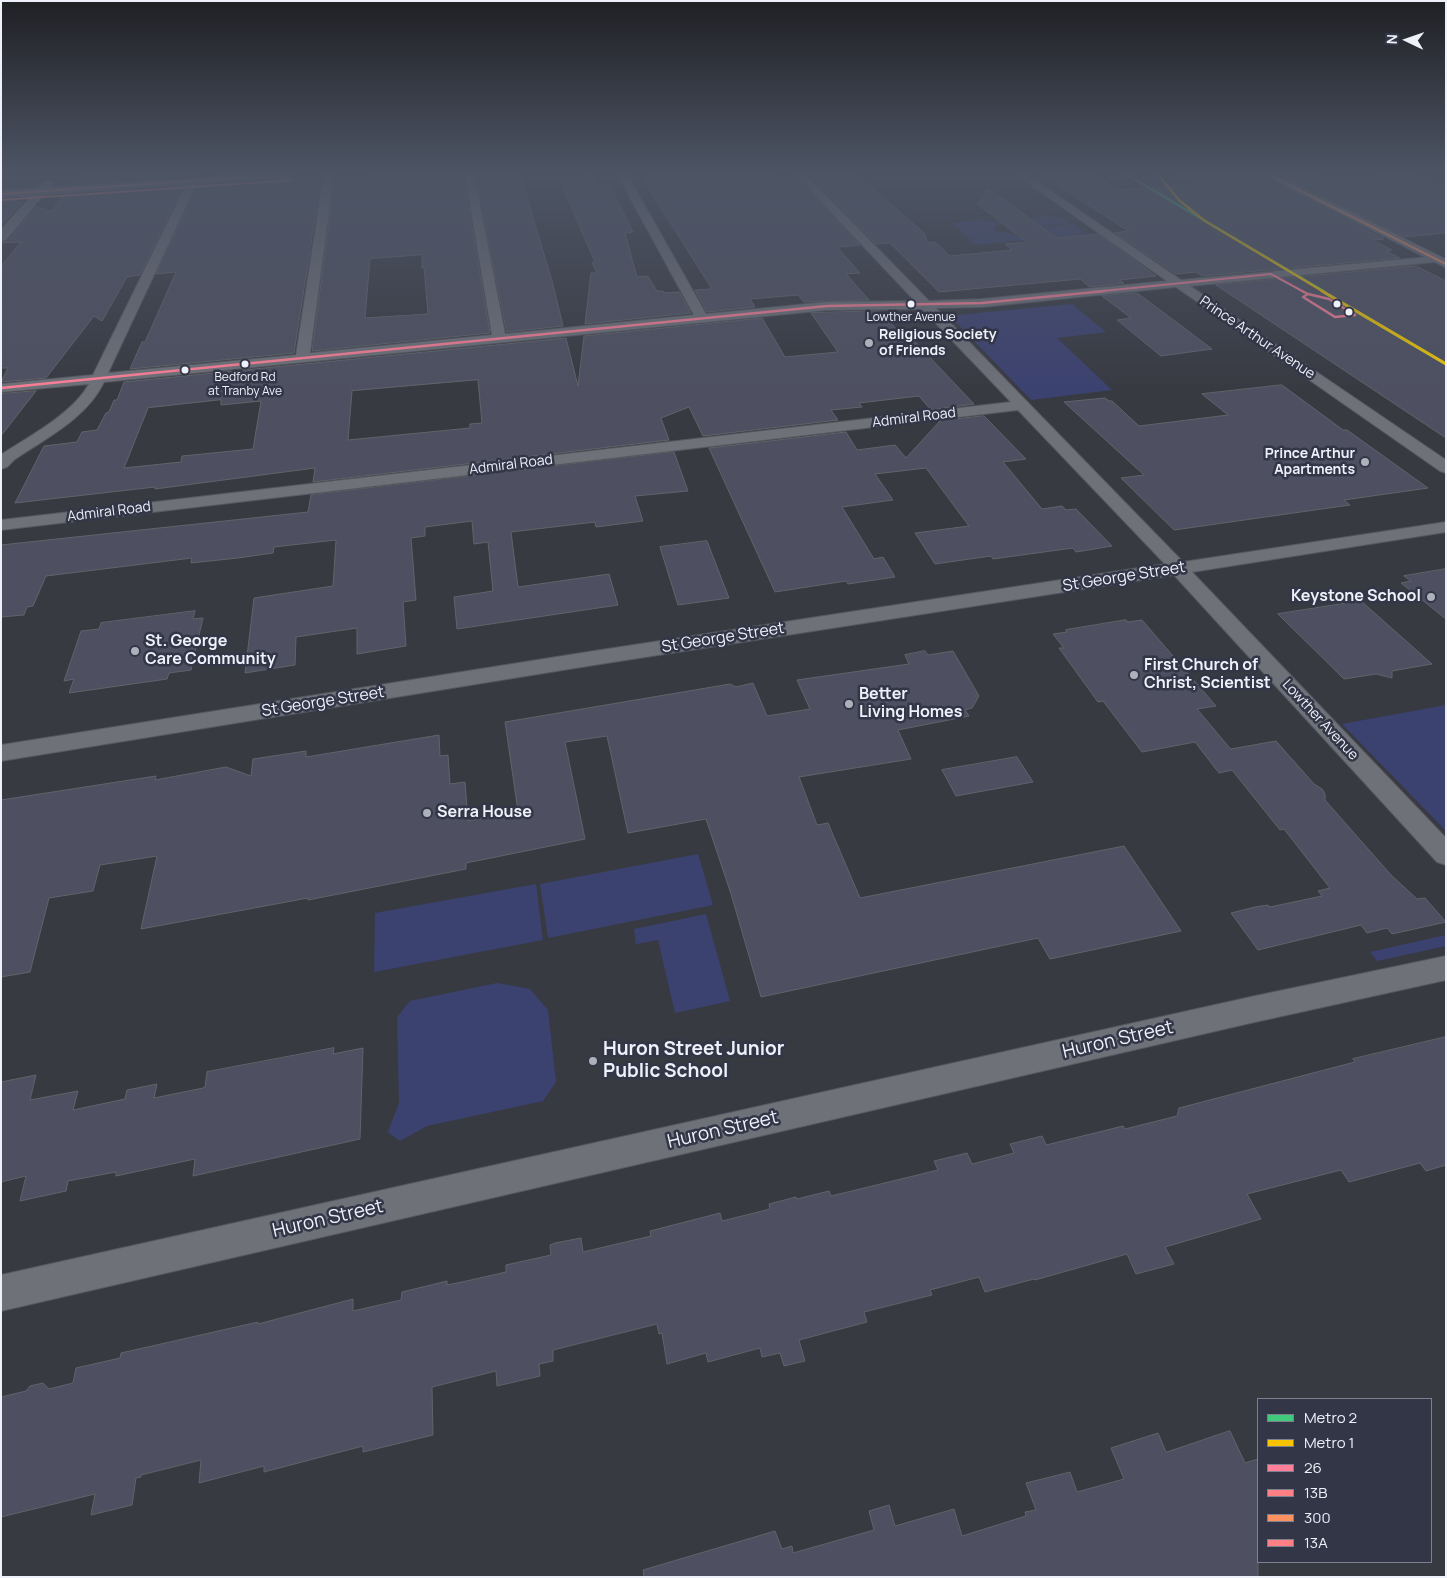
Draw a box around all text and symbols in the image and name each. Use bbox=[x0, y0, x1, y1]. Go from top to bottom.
north arrow bbox=[1382, 15, 1432, 65]
text: N bbox=[1382, 34, 1401, 45]
street label: Prince Arthur Avenue bbox=[1196, 293, 1318, 383]
marker: Lowther Avenue bbox=[906, 299, 916, 309]
unlabelled marker bbox=[1332, 299, 1342, 309]
unlabelled marker bbox=[1344, 307, 1354, 317]
place label: Lowther Avenue bbox=[867, 311, 955, 325]
place label: Religious Society of Friends bbox=[879, 327, 997, 360]
marker: Religious Society of Friends bbox=[863, 337, 875, 349]
marker: Bedford Rd at Tranby Ave bbox=[240, 359, 250, 369]
unlabelled marker bbox=[180, 365, 190, 375]
place label: Bedford Rd at Tranby Ave bbox=[208, 371, 282, 399]
street label: Admiral Road bbox=[871, 405, 957, 431]
place label: Prince Arthur Apartments bbox=[1265, 446, 1355, 478]
street label: Admiral Road bbox=[468, 452, 554, 478]
marker: Prince Arthur Apartments bbox=[1359, 456, 1371, 468]
street label: Admiral Road bbox=[66, 499, 152, 525]
street label: St George Street bbox=[1061, 558, 1187, 596]
place label: Keystone School bbox=[1291, 587, 1421, 607]
marker: Keystone School bbox=[1425, 591, 1437, 603]
street label: St George Street bbox=[660, 619, 786, 657]
place label: St. George Care Community bbox=[145, 632, 276, 670]
marker: St. George Care Community bbox=[129, 645, 141, 657]
place label: First Church of Christ, Scientist bbox=[1144, 656, 1271, 694]
marker: First Church of Christ, Scientist bbox=[1128, 669, 1140, 681]
street label: Lowther Avenue bbox=[1278, 676, 1362, 764]
street label: St George Street bbox=[260, 683, 386, 721]
place label: Better Living Homes bbox=[859, 685, 962, 723]
marker: Better Living Homes bbox=[843, 698, 855, 710]
place label: Serra House bbox=[437, 803, 532, 823]
marker: Serra House bbox=[421, 807, 433, 819]
street label: Huron Street bbox=[1060, 1016, 1176, 1064]
place label: Huron Street Junior Public School bbox=[603, 1039, 784, 1083]
marker: Huron Street Junior Public School bbox=[587, 1055, 599, 1067]
street label: Huron Street bbox=[665, 1106, 781, 1154]
street label: Huron Street bbox=[270, 1195, 386, 1243]
legend bbox=[1257, 1398, 1432, 1563]
text: Metro 2 bbox=[1304, 1407, 1357, 1428]
text: Metro 1 bbox=[1304, 1432, 1354, 1453]
text: 26 bbox=[1304, 1457, 1322, 1478]
text: 13B bbox=[1304, 1482, 1327, 1503]
text: 300 bbox=[1304, 1507, 1331, 1528]
text: 13A bbox=[1304, 1532, 1328, 1553]

